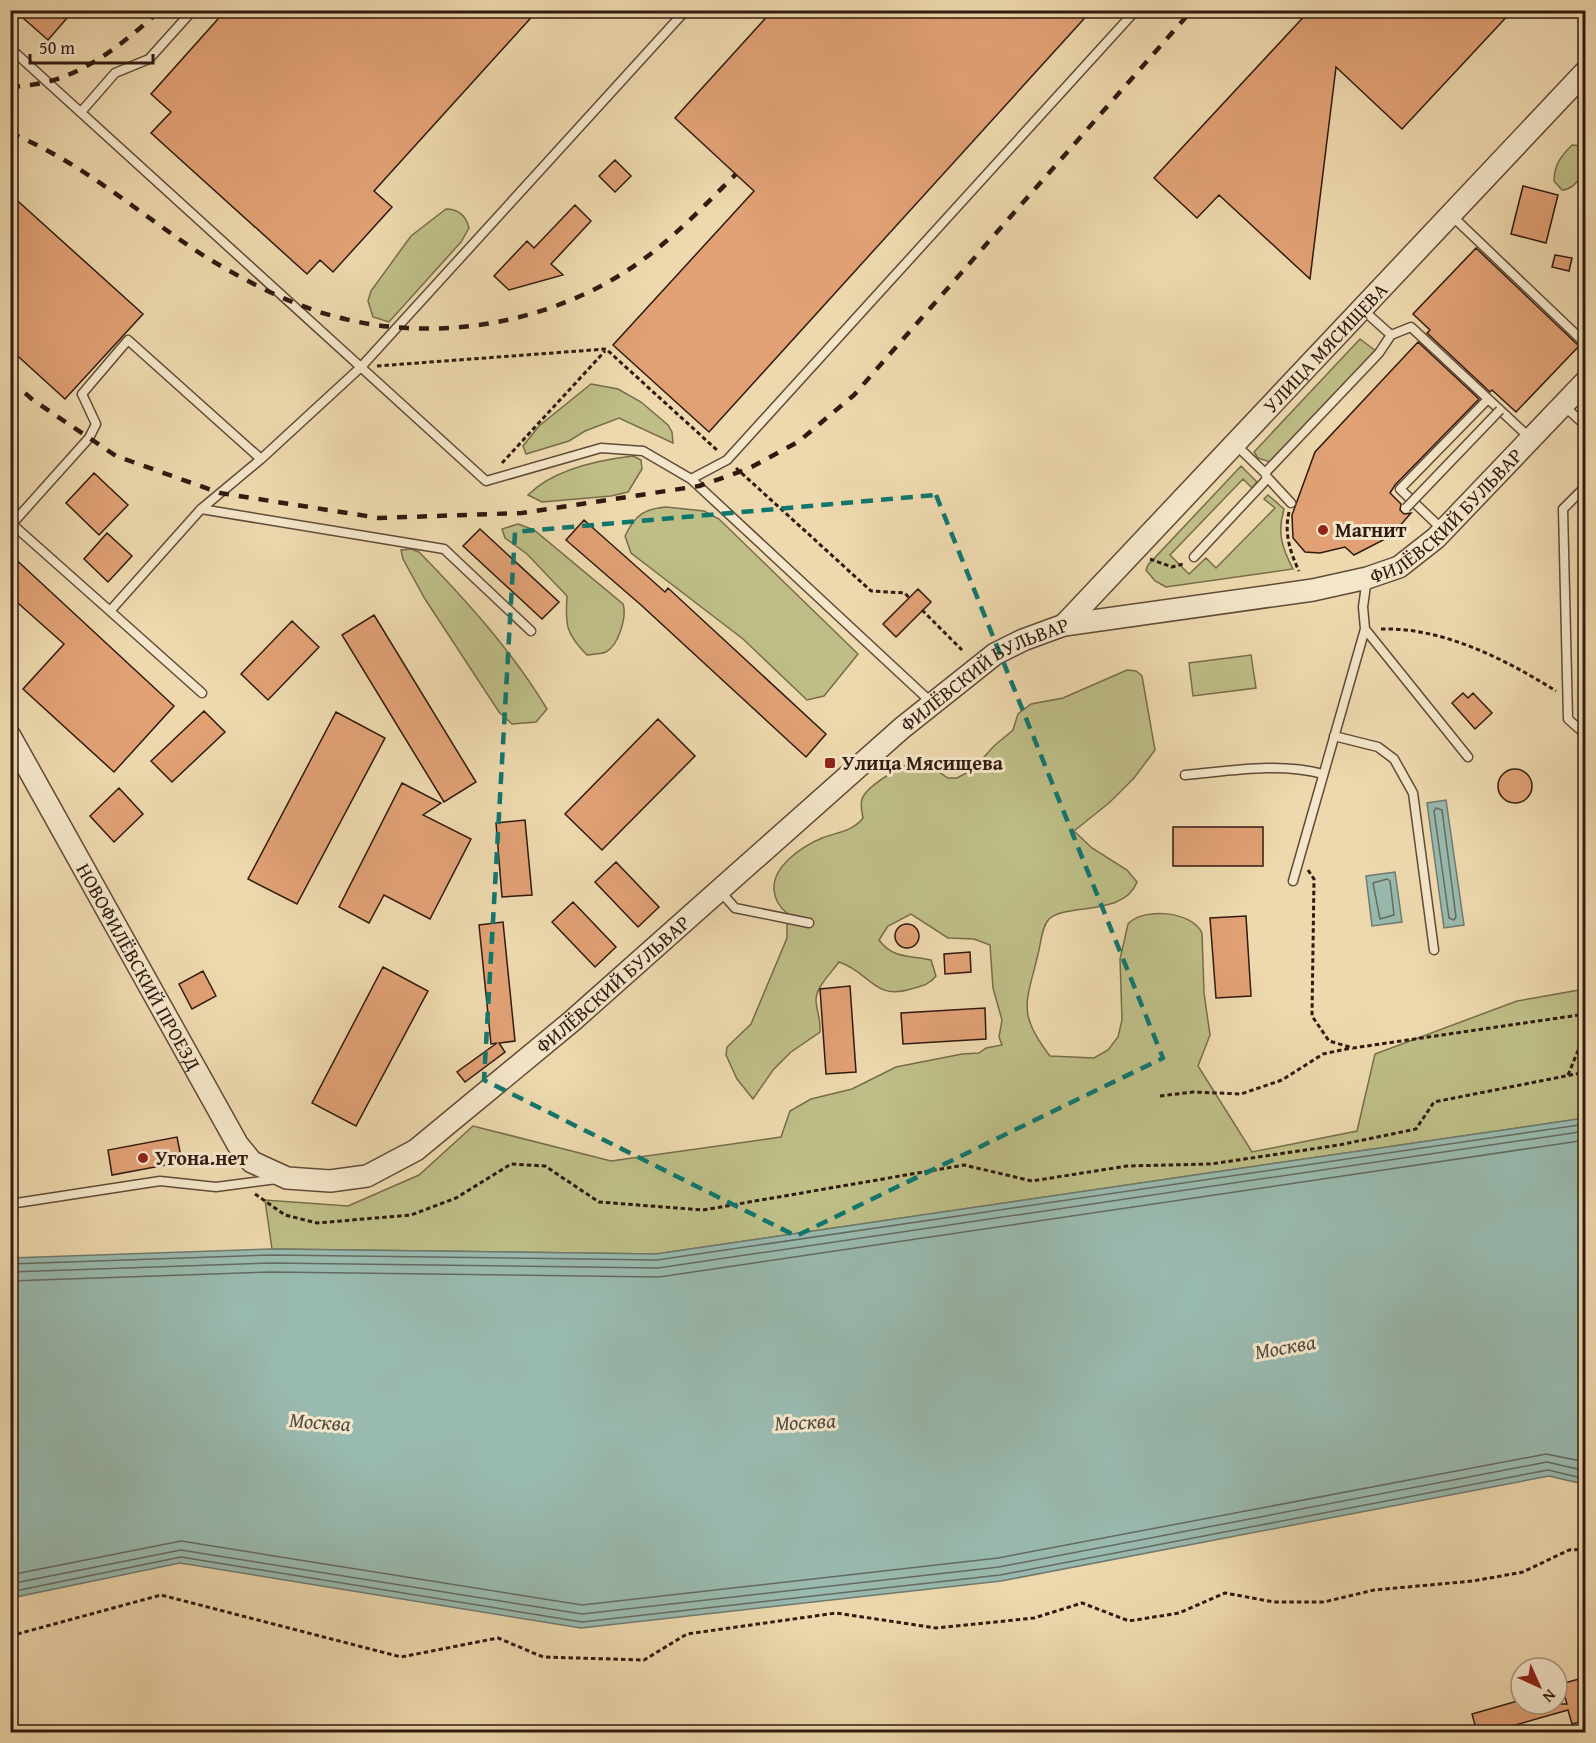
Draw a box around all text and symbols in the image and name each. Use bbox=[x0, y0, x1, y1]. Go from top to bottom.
scale bar bbox=[30, 27, 153, 65]
text: 50 m bbox=[39, 34, 75, 61]
street label: УЛИЦА МЯСИЩЕВА bbox=[1256, 275, 1394, 419]
street label: ФИЛЁВСКИЙ БУЛЬВАР bbox=[1366, 441, 1529, 590]
place label: Магнит bbox=[1335, 515, 1407, 544]
marker: Магнит bbox=[1316, 523, 1330, 537]
street label: ФИЛЁВСКИЙ БУЛЬВАР bbox=[894, 609, 1073, 738]
place label: Улица Мясищева bbox=[842, 748, 1004, 777]
marker: Улица Мясищева bbox=[823, 756, 837, 770]
street label: НОВОФИЛЁВСКИЙ ПРОЕЗД bbox=[70, 857, 209, 1075]
street label: ФИЛЁВСКИЙ БУЛЬВАР bbox=[529, 908, 696, 1060]
place label: Угона.нет bbox=[155, 1143, 248, 1172]
marker: Угона.нет bbox=[136, 1151, 150, 1165]
water label: Москва bbox=[1252, 1326, 1318, 1367]
water label: Москва bbox=[288, 1404, 352, 1439]
water label: Москва bbox=[773, 1404, 837, 1439]
north arrow bbox=[1509, 1656, 1569, 1716]
text: N bbox=[1537, 1684, 1562, 1709]

